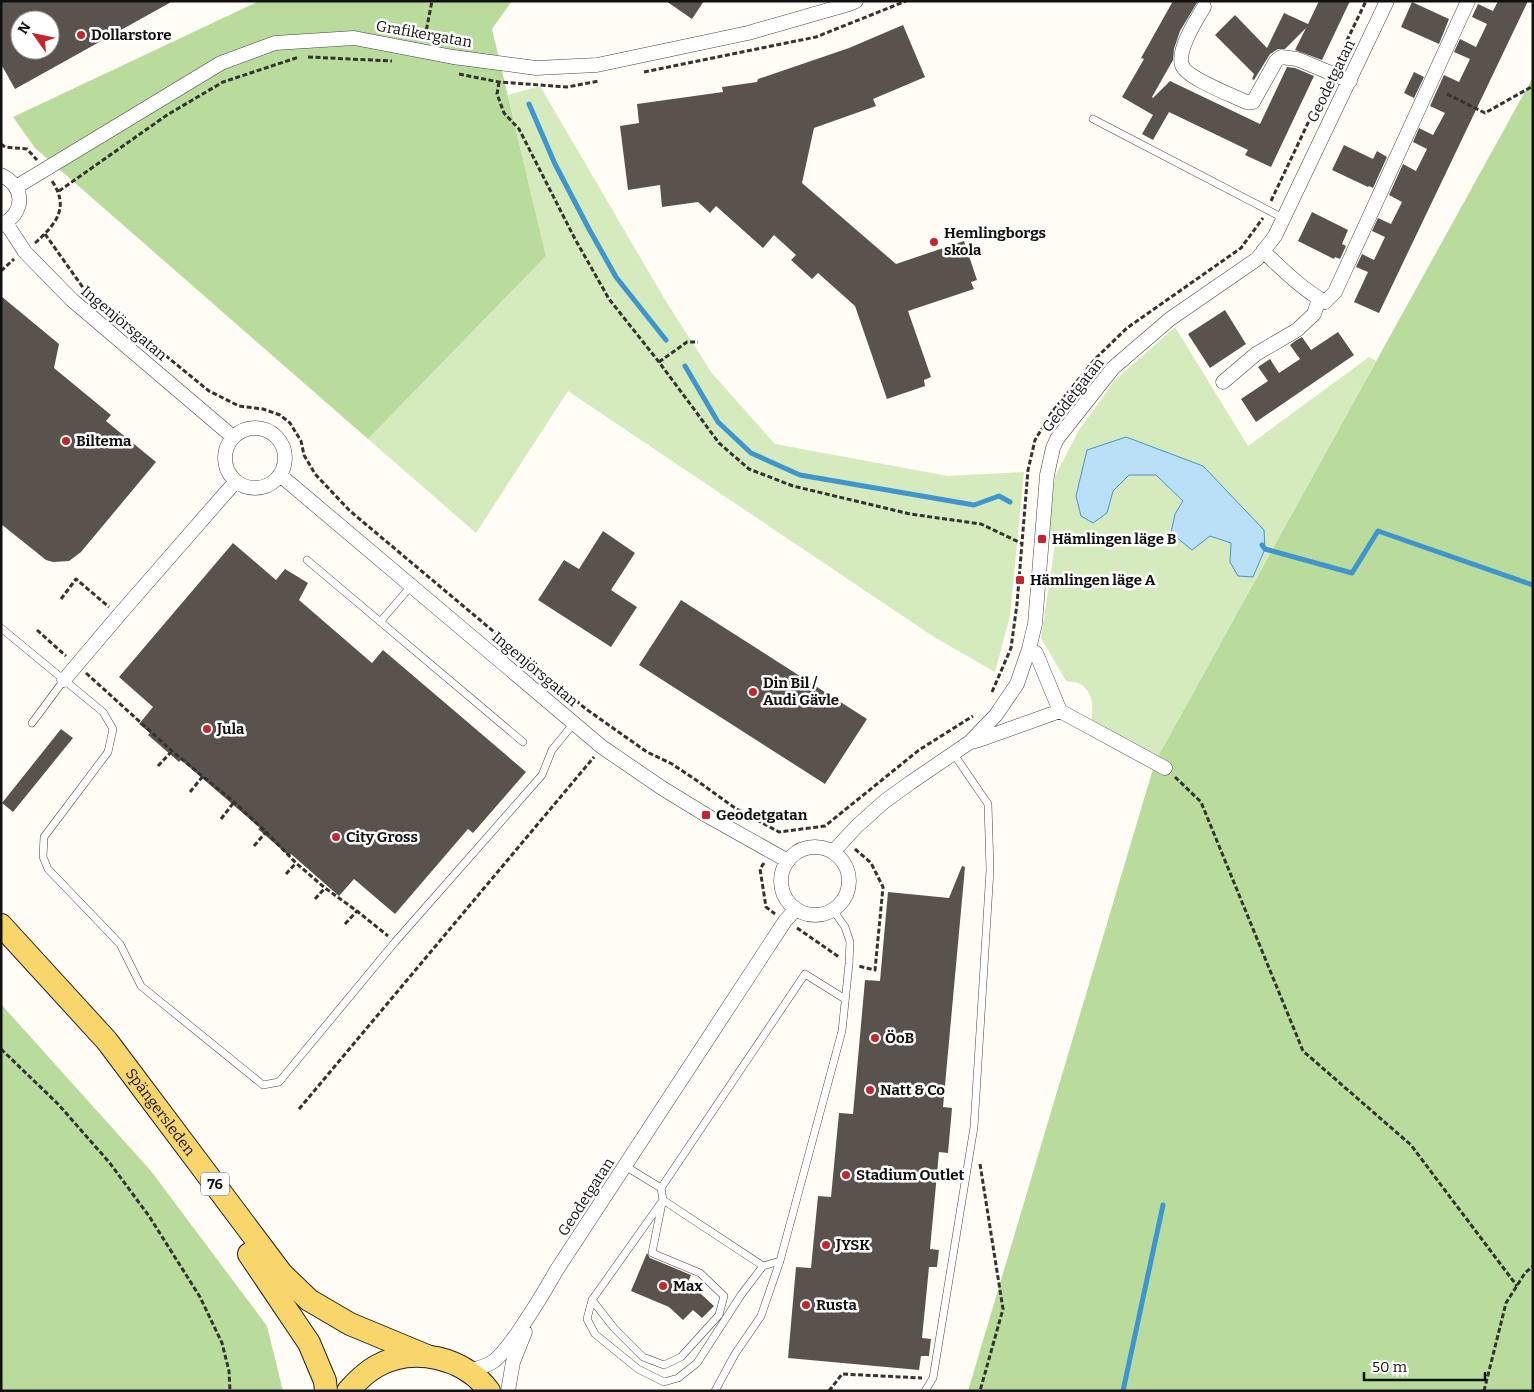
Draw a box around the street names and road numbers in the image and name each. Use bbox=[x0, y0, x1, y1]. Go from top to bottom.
street label: Grafikergatan bbox=[375, 17, 474, 51]
street label: Geodetgatan bbox=[1303, 36, 1359, 125]
street label: Ingenjörsgatan bbox=[77, 282, 171, 364]
street label: Geodetgatan bbox=[1038, 354, 1108, 436]
street label: Ingenjörsgatan bbox=[488, 628, 582, 710]
street label: Spängersleden bbox=[122, 1065, 199, 1160]
street label: Geodetgatan bbox=[554, 1154, 618, 1239]
road number: 76 bbox=[201, 1172, 229, 1196]

